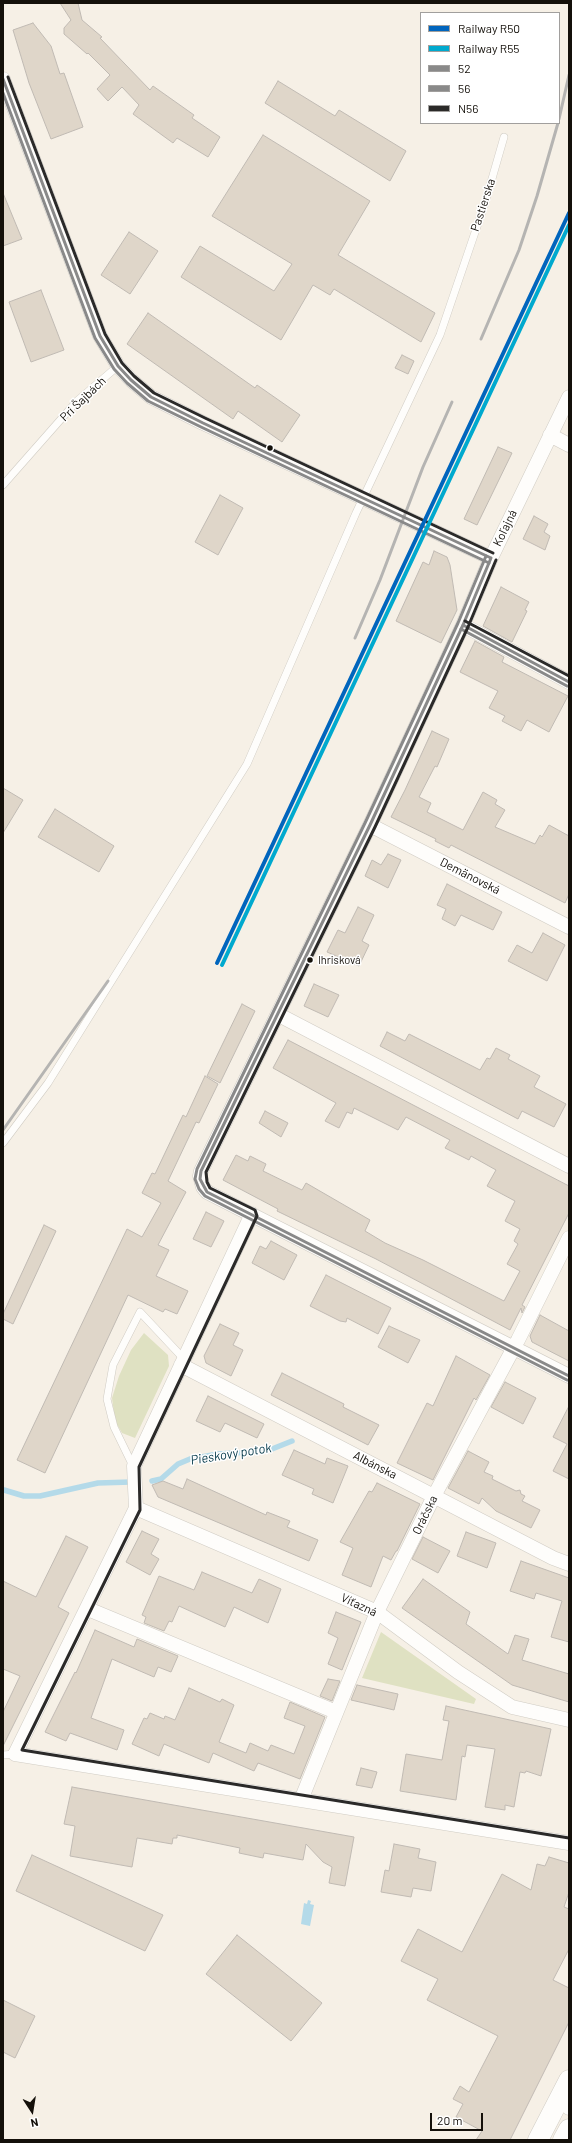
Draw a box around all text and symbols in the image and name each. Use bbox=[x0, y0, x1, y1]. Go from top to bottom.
legend bbox=[420, 12, 560, 124]
text: Railway R50 bbox=[458, 21, 520, 35]
text: Railway R55 bbox=[458, 41, 520, 55]
text: 52 bbox=[458, 61, 471, 75]
text: 56 bbox=[458, 81, 470, 95]
text: N56 bbox=[458, 101, 478, 115]
street label: Pastierska bbox=[468, 177, 498, 233]
street label: Pri Šajbách bbox=[57, 374, 109, 424]
unlabelled marker bbox=[265, 443, 275, 453]
street label: Koľajná bbox=[490, 507, 520, 549]
street label: Demänovská bbox=[437, 855, 503, 897]
place label: Ihrisková bbox=[318, 953, 361, 967]
marker: Ihrisková bbox=[305, 955, 315, 965]
water label: Pieskový potok bbox=[189, 1440, 273, 1468]
street label: Albánska bbox=[351, 1448, 399, 1482]
street label: Oráčska bbox=[409, 1493, 441, 1537]
street label: Víťazná bbox=[339, 1590, 379, 1620]
north arrow bbox=[12, 2091, 52, 2131]
scale bar bbox=[432, 2105, 485, 2131]
text: 20 m bbox=[437, 2113, 463, 2127]
text: N bbox=[30, 2116, 40, 2130]

